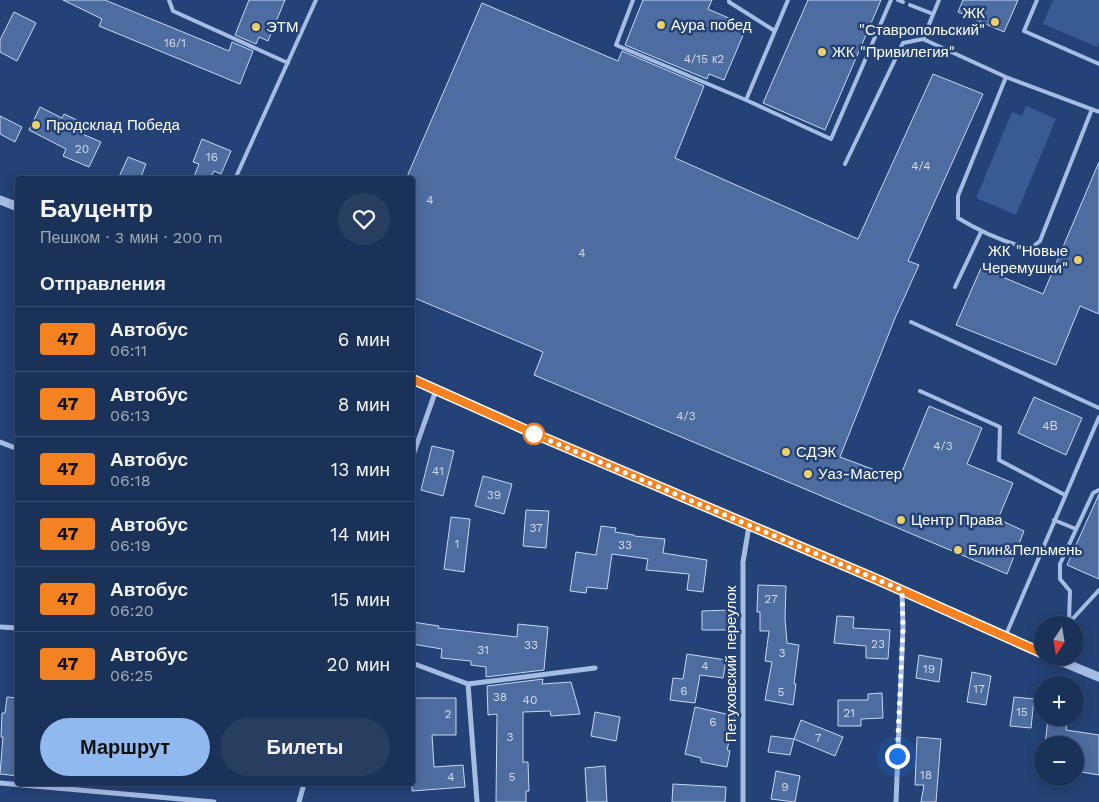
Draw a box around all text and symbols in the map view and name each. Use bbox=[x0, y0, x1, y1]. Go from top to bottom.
place label: ЖК "Ставропольский" bbox=[859, 4, 985, 39]
place label: Аура побед bbox=[671, 16, 752, 34]
marker: ЖК "Ставропольский" bbox=[989, 16, 1001, 28]
place label: ЭТМ bbox=[266, 18, 298, 36]
marker: Аура побед bbox=[655, 19, 667, 31]
marker: ЭТМ bbox=[250, 21, 262, 33]
house number: 16/1 bbox=[164, 36, 186, 50]
place label: ЖК "Привилегия" bbox=[832, 43, 955, 61]
marker: ЖК "Привилегия" bbox=[816, 46, 828, 58]
house number: 4/15 к2 bbox=[684, 52, 724, 66]
place label: Продсклад Победа bbox=[46, 116, 180, 134]
marker: Продсклад Победа bbox=[30, 119, 42, 131]
house number: 20 bbox=[75, 142, 89, 156]
house number: 16 bbox=[206, 150, 218, 164]
house number: 4/4 bbox=[911, 159, 931, 173]
button: heart bbox=[338, 193, 390, 245]
house number: 4 bbox=[426, 193, 434, 207]
text: Бауцентр bbox=[40, 195, 153, 223]
text: Пешком · 3 мин · 200 m bbox=[40, 228, 223, 247]
place label: ЖК "Новые Черемушки" bbox=[982, 242, 1068, 277]
house number: 4 bbox=[578, 246, 586, 260]
marker: ЖК "Новые Черемушки" bbox=[1072, 254, 1084, 266]
text: Отправления bbox=[40, 272, 166, 295]
text: Автобус bbox=[110, 318, 188, 341]
text: 47 bbox=[57, 328, 78, 349]
text: 6 мин bbox=[338, 328, 390, 351]
text: 06:11 bbox=[110, 341, 147, 360]
text: Автобус bbox=[110, 383, 188, 406]
text: 47 bbox=[57, 393, 78, 414]
text: 8 мин bbox=[338, 393, 390, 416]
text: 06:13 bbox=[110, 406, 150, 425]
house number: 4/3 bbox=[676, 409, 696, 423]
house number: 4В bbox=[1042, 419, 1058, 433]
unlabelled marker bbox=[523, 423, 545, 445]
house number: 4/3 bbox=[933, 439, 953, 453]
place label: СДЭК bbox=[796, 443, 836, 461]
marker: СДЭК bbox=[780, 446, 792, 458]
text: Автобус bbox=[110, 448, 188, 471]
text: 47 bbox=[57, 458, 78, 479]
text: 13 мин bbox=[331, 458, 390, 481]
house number: 41 bbox=[432, 464, 444, 478]
place label: Уаз-Мастер bbox=[818, 465, 902, 483]
marker: Уаз-Мастер bbox=[802, 468, 814, 480]
text: 06:18 bbox=[110, 471, 151, 490]
house number: 39 bbox=[487, 488, 501, 502]
place label: Центр Права bbox=[911, 511, 1003, 529]
text: Автобус bbox=[110, 513, 188, 536]
marker: Центр Права bbox=[895, 514, 907, 526]
house number: 37 bbox=[529, 521, 543, 535]
text: 47 bbox=[57, 523, 78, 544]
text: 14 мин bbox=[330, 523, 390, 546]
text: 06:19 bbox=[110, 536, 151, 555]
house number: 1 bbox=[455, 537, 459, 551]
house number: 33 bbox=[618, 538, 632, 552]
place label: Блин&Пельмень bbox=[968, 541, 1083, 559]
marker: Блин&Пельмень bbox=[952, 544, 964, 556]
text: Автобус bbox=[110, 578, 188, 601]
street label: Петуховский переулок bbox=[722, 585, 740, 742]
text: 47 bbox=[57, 588, 78, 609]
text: 15 мин bbox=[331, 588, 390, 611]
house number: 27 bbox=[764, 592, 778, 606]
text: 06:20 bbox=[110, 601, 154, 620]
north arrow bbox=[1034, 616, 1084, 666]
map controls bbox=[1034, 616, 1084, 786]
house number: 23 bbox=[871, 637, 885, 651]
house number: 33 bbox=[524, 638, 538, 652]
text: Автобус bbox=[110, 643, 188, 666]
house number: 31 bbox=[477, 643, 489, 657]
house number: 3 bbox=[779, 646, 786, 660]
text: 47 bbox=[57, 653, 78, 674]
text: 20 мин bbox=[326, 653, 390, 676]
house number: 4 bbox=[701, 659, 709, 673]
house number: 19 bbox=[923, 662, 935, 676]
text: 06:25 bbox=[110, 666, 153, 685]
button: + bbox=[1034, 676, 1084, 726]
house number: 17 bbox=[973, 682, 985, 696]
house number: 6 bbox=[680, 684, 688, 698]
house number: 5 bbox=[778, 685, 785, 699]
house number: 38 bbox=[493, 690, 507, 704]
house number: 40 bbox=[523, 693, 537, 707]
house number: 15 bbox=[1016, 705, 1028, 719]
house number: 21 bbox=[843, 706, 855, 720]
house number: 2 bbox=[445, 707, 452, 721]
house number: 6 bbox=[709, 715, 717, 729]
button: Маршрут bbox=[40, 718, 210, 776]
button: Билеты bbox=[220, 718, 390, 776]
house number: 3 bbox=[507, 730, 514, 744]
house number: 7 bbox=[815, 731, 822, 745]
button: − bbox=[1034, 736, 1084, 786]
your location bbox=[885, 744, 910, 769]
house number: 18 bbox=[920, 768, 932, 782]
house number: 4 bbox=[447, 770, 455, 784]
house number: 5 bbox=[509, 770, 516, 784]
house number: 9 bbox=[781, 780, 789, 794]

